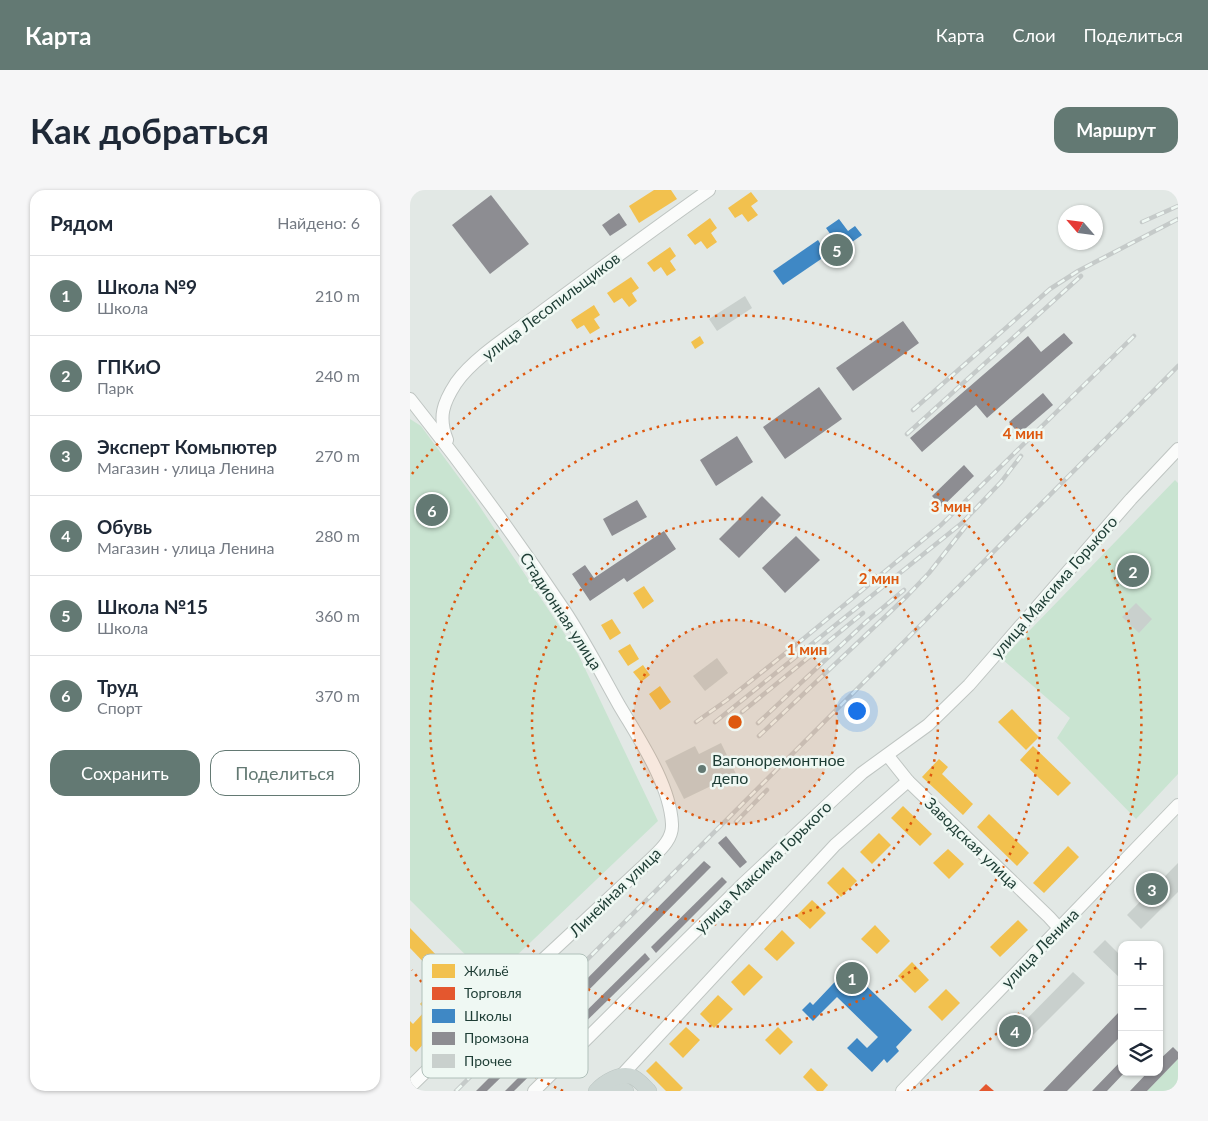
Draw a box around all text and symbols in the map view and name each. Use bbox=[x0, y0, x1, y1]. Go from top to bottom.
text: Карта bbox=[25, 21, 92, 50]
text: Карта bbox=[936, 24, 984, 46]
text: Слои bbox=[1012, 24, 1056, 46]
text: Поделиться bbox=[1084, 24, 1183, 46]
button: Маршрут bbox=[1054, 107, 1178, 153]
text: Как добраться bbox=[30, 109, 269, 151]
north arrow bbox=[1058, 205, 1103, 250]
text: Рядом bbox=[50, 210, 113, 235]
text: Найдено: 6 bbox=[277, 213, 360, 232]
pin: 5 bbox=[821, 231, 853, 269]
street label: улица Лесопильщиков bbox=[478, 248, 623, 364]
text: Школа №9 bbox=[97, 275, 197, 298]
text: 1 bbox=[61, 286, 71, 305]
text: 210 m bbox=[315, 286, 360, 305]
text: Школа bbox=[97, 298, 148, 317]
text: ГПКиО bbox=[97, 355, 161, 378]
text: 2 bbox=[61, 366, 71, 385]
text: 240 m bbox=[315, 366, 360, 385]
text: Парк bbox=[97, 378, 134, 397]
text: 4 мин bbox=[1003, 424, 1043, 442]
text: Эксперт Комьпютер bbox=[97, 435, 277, 458]
text: 3 bbox=[61, 446, 71, 465]
text: 270 m bbox=[315, 446, 360, 465]
text: Магазин · улица Ленина bbox=[97, 458, 275, 477]
pin: 6 bbox=[416, 491, 448, 529]
text: 3 мин bbox=[931, 497, 971, 515]
street label: улица Максима Горького bbox=[987, 512, 1121, 662]
text: Обувь bbox=[97, 515, 152, 538]
text: 4 bbox=[61, 526, 71, 545]
text: 280 m bbox=[315, 526, 360, 545]
text: Магазин · улица Ленина bbox=[97, 538, 275, 557]
street label: Стадионная улица bbox=[516, 548, 606, 673]
pin: 2 bbox=[1117, 552, 1149, 590]
text: 2 мин bbox=[859, 569, 899, 587]
text: Школа №15 bbox=[97, 595, 208, 618]
text: 5 bbox=[61, 606, 71, 625]
text: 360 m bbox=[315, 606, 360, 625]
text: Школа bbox=[97, 618, 148, 637]
text: 1 мин bbox=[787, 640, 827, 658]
text: Труд bbox=[97, 675, 138, 698]
text: 6 bbox=[61, 686, 71, 705]
text: 370 m bbox=[315, 686, 360, 705]
text: Спорт bbox=[97, 698, 143, 717]
your location bbox=[844, 698, 870, 724]
centre of rings bbox=[726, 713, 744, 731]
button: Сохранить bbox=[50, 750, 200, 796]
button: Поделиться bbox=[210, 750, 360, 796]
place label: Вагоноремонтное депо bbox=[712, 750, 845, 787]
marker: Вагоноремонтное депо bbox=[696, 763, 708, 775]
street label: Заводская улица bbox=[921, 793, 1023, 892]
street label: улица Максима Горького bbox=[690, 796, 835, 937]
street label: Линейная улица bbox=[564, 843, 664, 941]
pin: 3 bbox=[1136, 870, 1168, 908]
street label: улица Ленина bbox=[997, 904, 1082, 991]
map controls bbox=[1118, 941, 1163, 1076]
button: + bbox=[1118, 941, 1163, 986]
legend bbox=[422, 954, 588, 1078]
pin: 1 bbox=[836, 959, 868, 997]
text: Жильё bbox=[464, 962, 509, 979]
text: Торговля bbox=[464, 984, 522, 1001]
button: − bbox=[1118, 986, 1163, 1031]
text: Школы bbox=[464, 1007, 512, 1024]
pin: 4 bbox=[999, 1012, 1031, 1050]
text: Промзона bbox=[464, 1029, 529, 1046]
button: layers bbox=[1118, 1031, 1163, 1076]
text: Прочее bbox=[464, 1052, 512, 1069]

